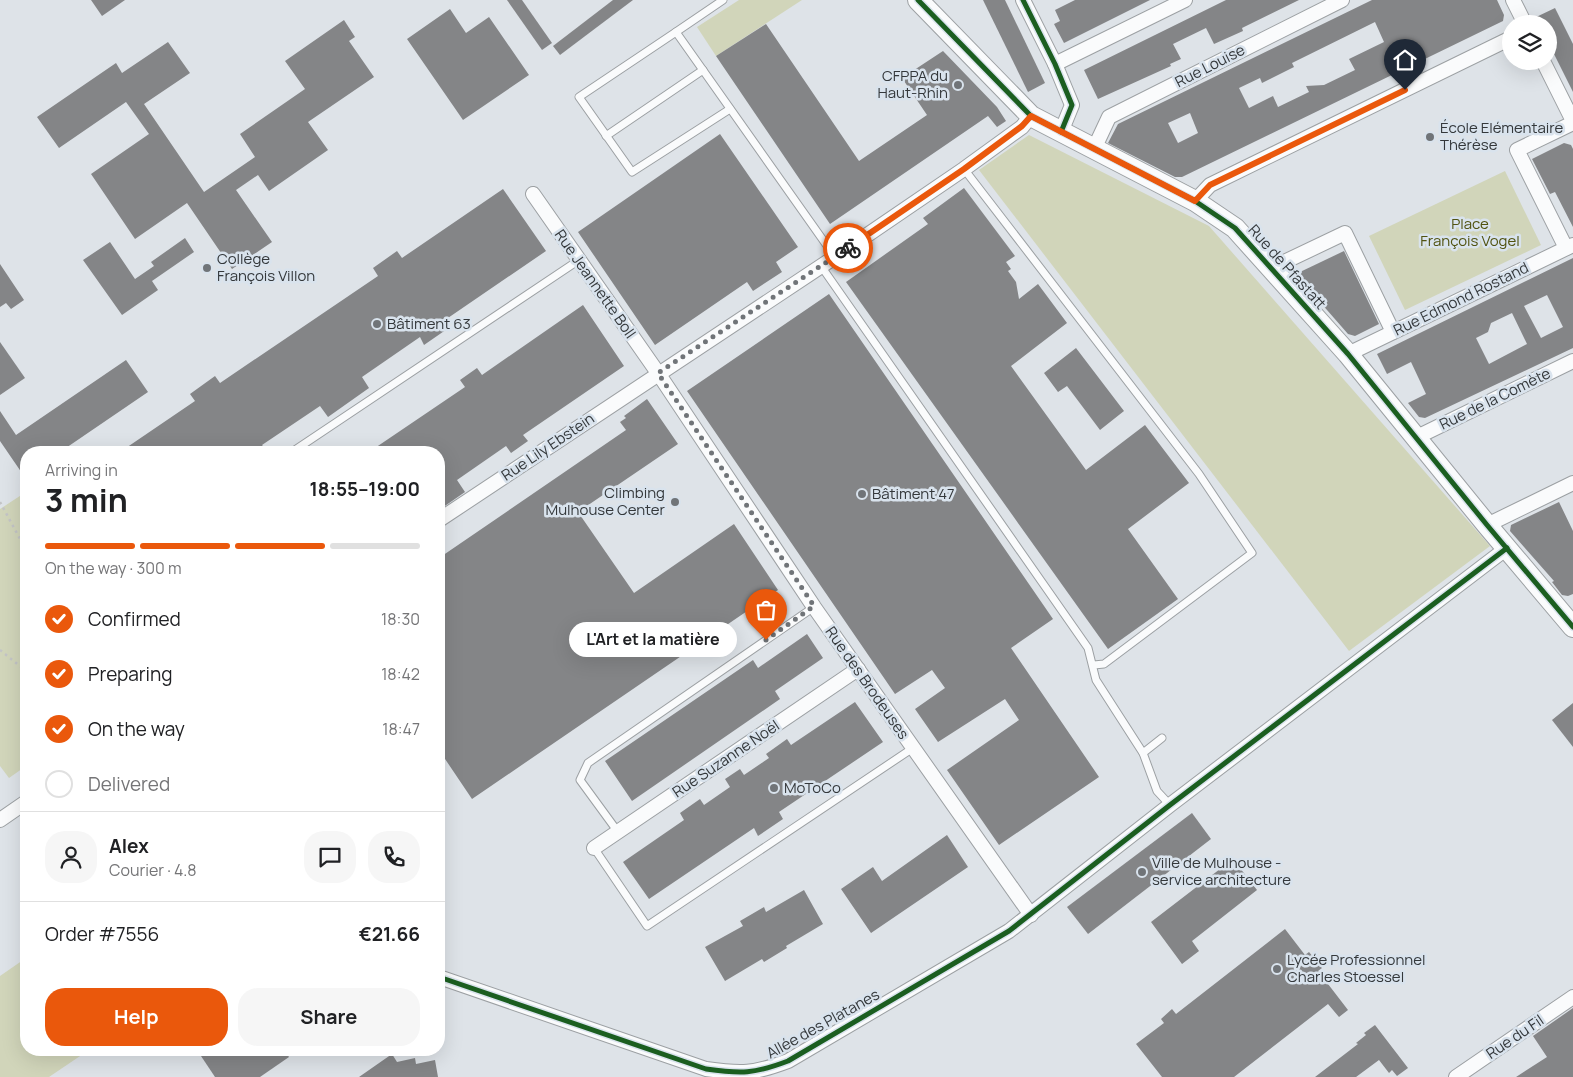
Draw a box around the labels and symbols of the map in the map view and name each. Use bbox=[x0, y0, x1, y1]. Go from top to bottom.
street label: Rue Louise bbox=[1171, 39, 1248, 92]
pin bbox=[1384, 39, 1426, 90]
place label: CFPPA du Haut-Rhin bbox=[877, 65, 948, 103]
marker: CFPPA du Haut-Rhin bbox=[952, 79, 964, 91]
place label: École Elémentaire Thérèse bbox=[1440, 117, 1564, 155]
marker: École Elémentaire Thérèse bbox=[1424, 131, 1436, 143]
park label: Place François Vogel bbox=[1420, 213, 1520, 251]
street label: Rue de Pfastatt bbox=[1244, 220, 1331, 314]
courier bbox=[823, 223, 873, 273]
street label: Rue Jeannette Boll bbox=[550, 225, 641, 342]
place label: Collège François Villon bbox=[217, 248, 315, 286]
street label: Rue Edmond Rostand bbox=[1390, 257, 1532, 340]
marker: Collège François Villon bbox=[201, 262, 213, 274]
place label: Bâtiment 63 bbox=[387, 313, 471, 334]
marker: Bâtiment 63 bbox=[371, 318, 383, 330]
street label: Rue de la Comète bbox=[1436, 362, 1554, 435]
street label: Rue Lily Ebstein bbox=[497, 408, 598, 485]
place label: Climbing Mulhouse Center bbox=[546, 482, 666, 520]
place label: Bâtiment 47 bbox=[872, 483, 955, 504]
marker: Bâtiment 47 bbox=[856, 488, 868, 500]
marker: Climbing Mulhouse Center bbox=[669, 496, 681, 508]
pin bbox=[745, 589, 787, 640]
callout: L'Art et la matière bbox=[568, 622, 736, 658]
street label: Rue des Brodeuses bbox=[821, 622, 914, 743]
street label: Rue Suzanne Noël bbox=[668, 715, 783, 802]
place label: MoToCo bbox=[784, 777, 841, 798]
marker: MoToCo bbox=[768, 782, 780, 794]
place label: Ville de Mulhouse - service architecture bbox=[1152, 852, 1291, 890]
marker: Ville de Mulhouse - service architecture bbox=[1136, 866, 1148, 878]
place label: Lycée Professionnel Charles Stoessel bbox=[1287, 949, 1426, 987]
marker: Lycée Professionnel Charles Stoessel bbox=[1271, 963, 1283, 975]
street label: Allée des Platanes bbox=[762, 984, 883, 1063]
street label: Rue du Fil bbox=[1482, 1010, 1548, 1064]

